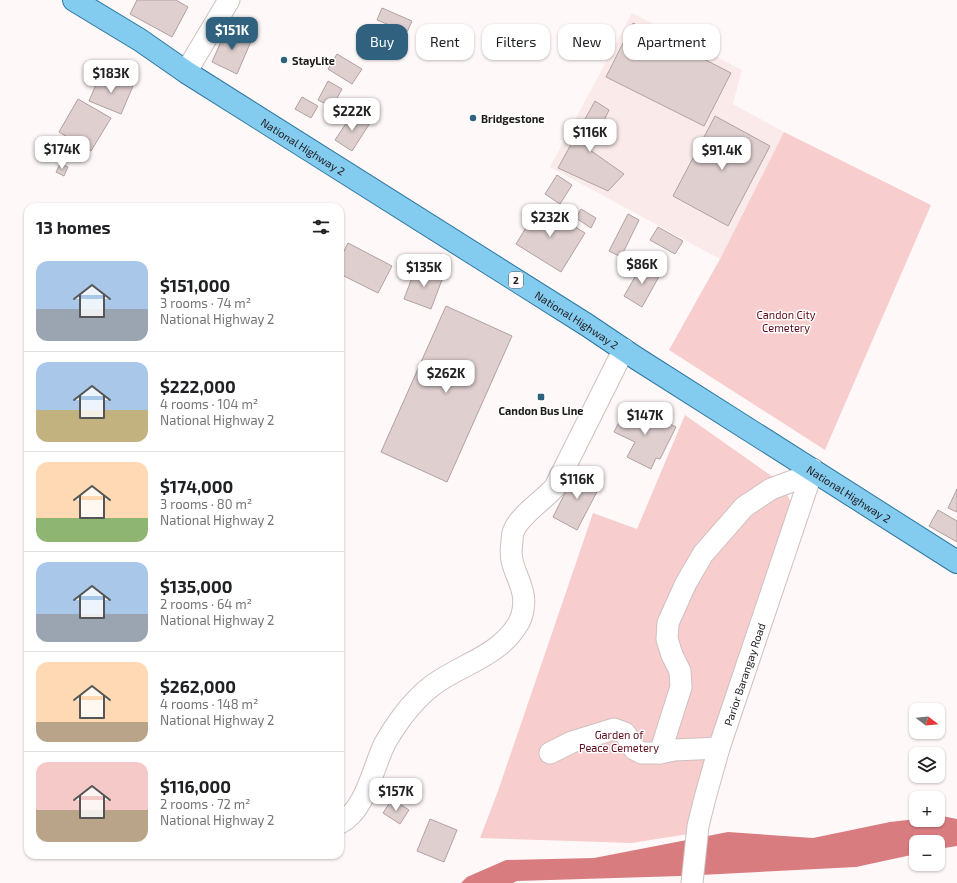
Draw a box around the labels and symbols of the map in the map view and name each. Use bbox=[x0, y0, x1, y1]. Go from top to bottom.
pin: $151K bbox=[204, 17, 260, 51]
place label: StayLite bbox=[292, 54, 335, 68]
marker: StayLite bbox=[279, 55, 289, 65]
pin: $183K bbox=[83, 60, 139, 94]
pin: $222K bbox=[324, 98, 380, 132]
place label: Bridgestone bbox=[481, 112, 545, 125]
marker: Bridgestone bbox=[468, 113, 478, 123]
street label: National Highway 2 bbox=[259, 115, 348, 177]
pin: $116K bbox=[562, 119, 618, 153]
pin: $174K bbox=[34, 136, 90, 170]
pin: $91.4K bbox=[689, 137, 755, 171]
pin: $232K bbox=[522, 204, 578, 238]
pin: $86K bbox=[618, 251, 666, 285]
pin: $135K bbox=[396, 254, 452, 288]
road number: 2 bbox=[509, 272, 523, 288]
street label: National Highway 2 bbox=[533, 288, 621, 351]
park label: Candon City Cemetery bbox=[756, 308, 816, 334]
pin: $262K bbox=[418, 360, 474, 394]
marker: Candon Bus Line bbox=[536, 392, 546, 402]
pin: $147K bbox=[617, 402, 673, 436]
place label: Candon Bus Line bbox=[499, 404, 583, 417]
street label: National Highway 2 bbox=[805, 462, 894, 525]
pin: $116K bbox=[549, 466, 605, 500]
street label: Parior Barangay Road bbox=[720, 621, 767, 727]
north arrow bbox=[909, 703, 945, 739]
park label: Garden of Peace Cemetery bbox=[579, 728, 659, 754]
pin: $157K bbox=[368, 778, 424, 812]

